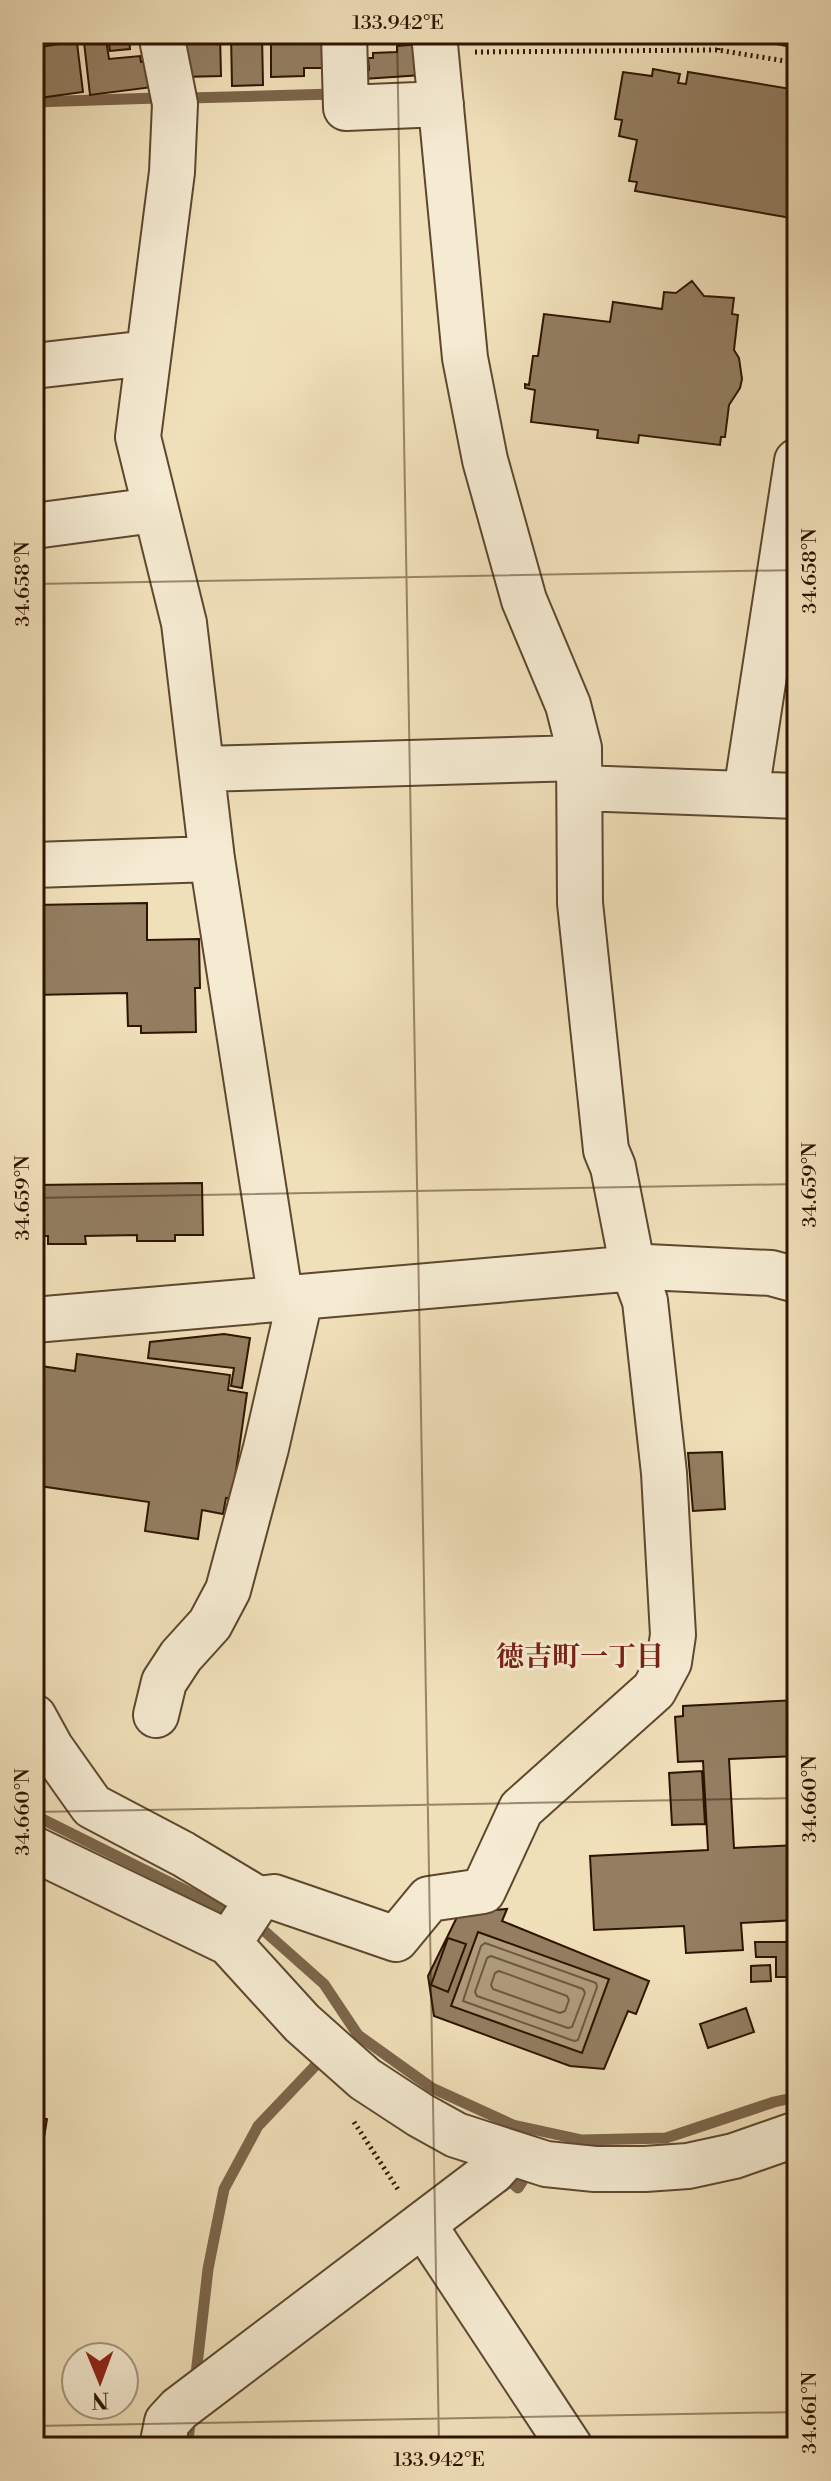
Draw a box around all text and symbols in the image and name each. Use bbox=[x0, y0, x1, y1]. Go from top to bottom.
text: 133.942°E bbox=[352, 11, 444, 36]
text: 34.658°N bbox=[798, 528, 823, 614]
text: 34.658°N bbox=[11, 541, 36, 627]
text: 34.659°N bbox=[798, 1142, 823, 1228]
text: 34.659°N bbox=[11, 1155, 36, 1241]
district label: 徳吉町一丁目 bbox=[496, 1640, 664, 1675]
text: 34.660°N bbox=[798, 1755, 823, 1843]
text: 34.660°N bbox=[11, 1768, 36, 1856]
north arrow bbox=[60, 2341, 140, 2421]
text: 34.661°N bbox=[798, 2372, 823, 2454]
text: N bbox=[91, 2386, 109, 2413]
text: 133.942°E bbox=[393, 2448, 485, 2473]

